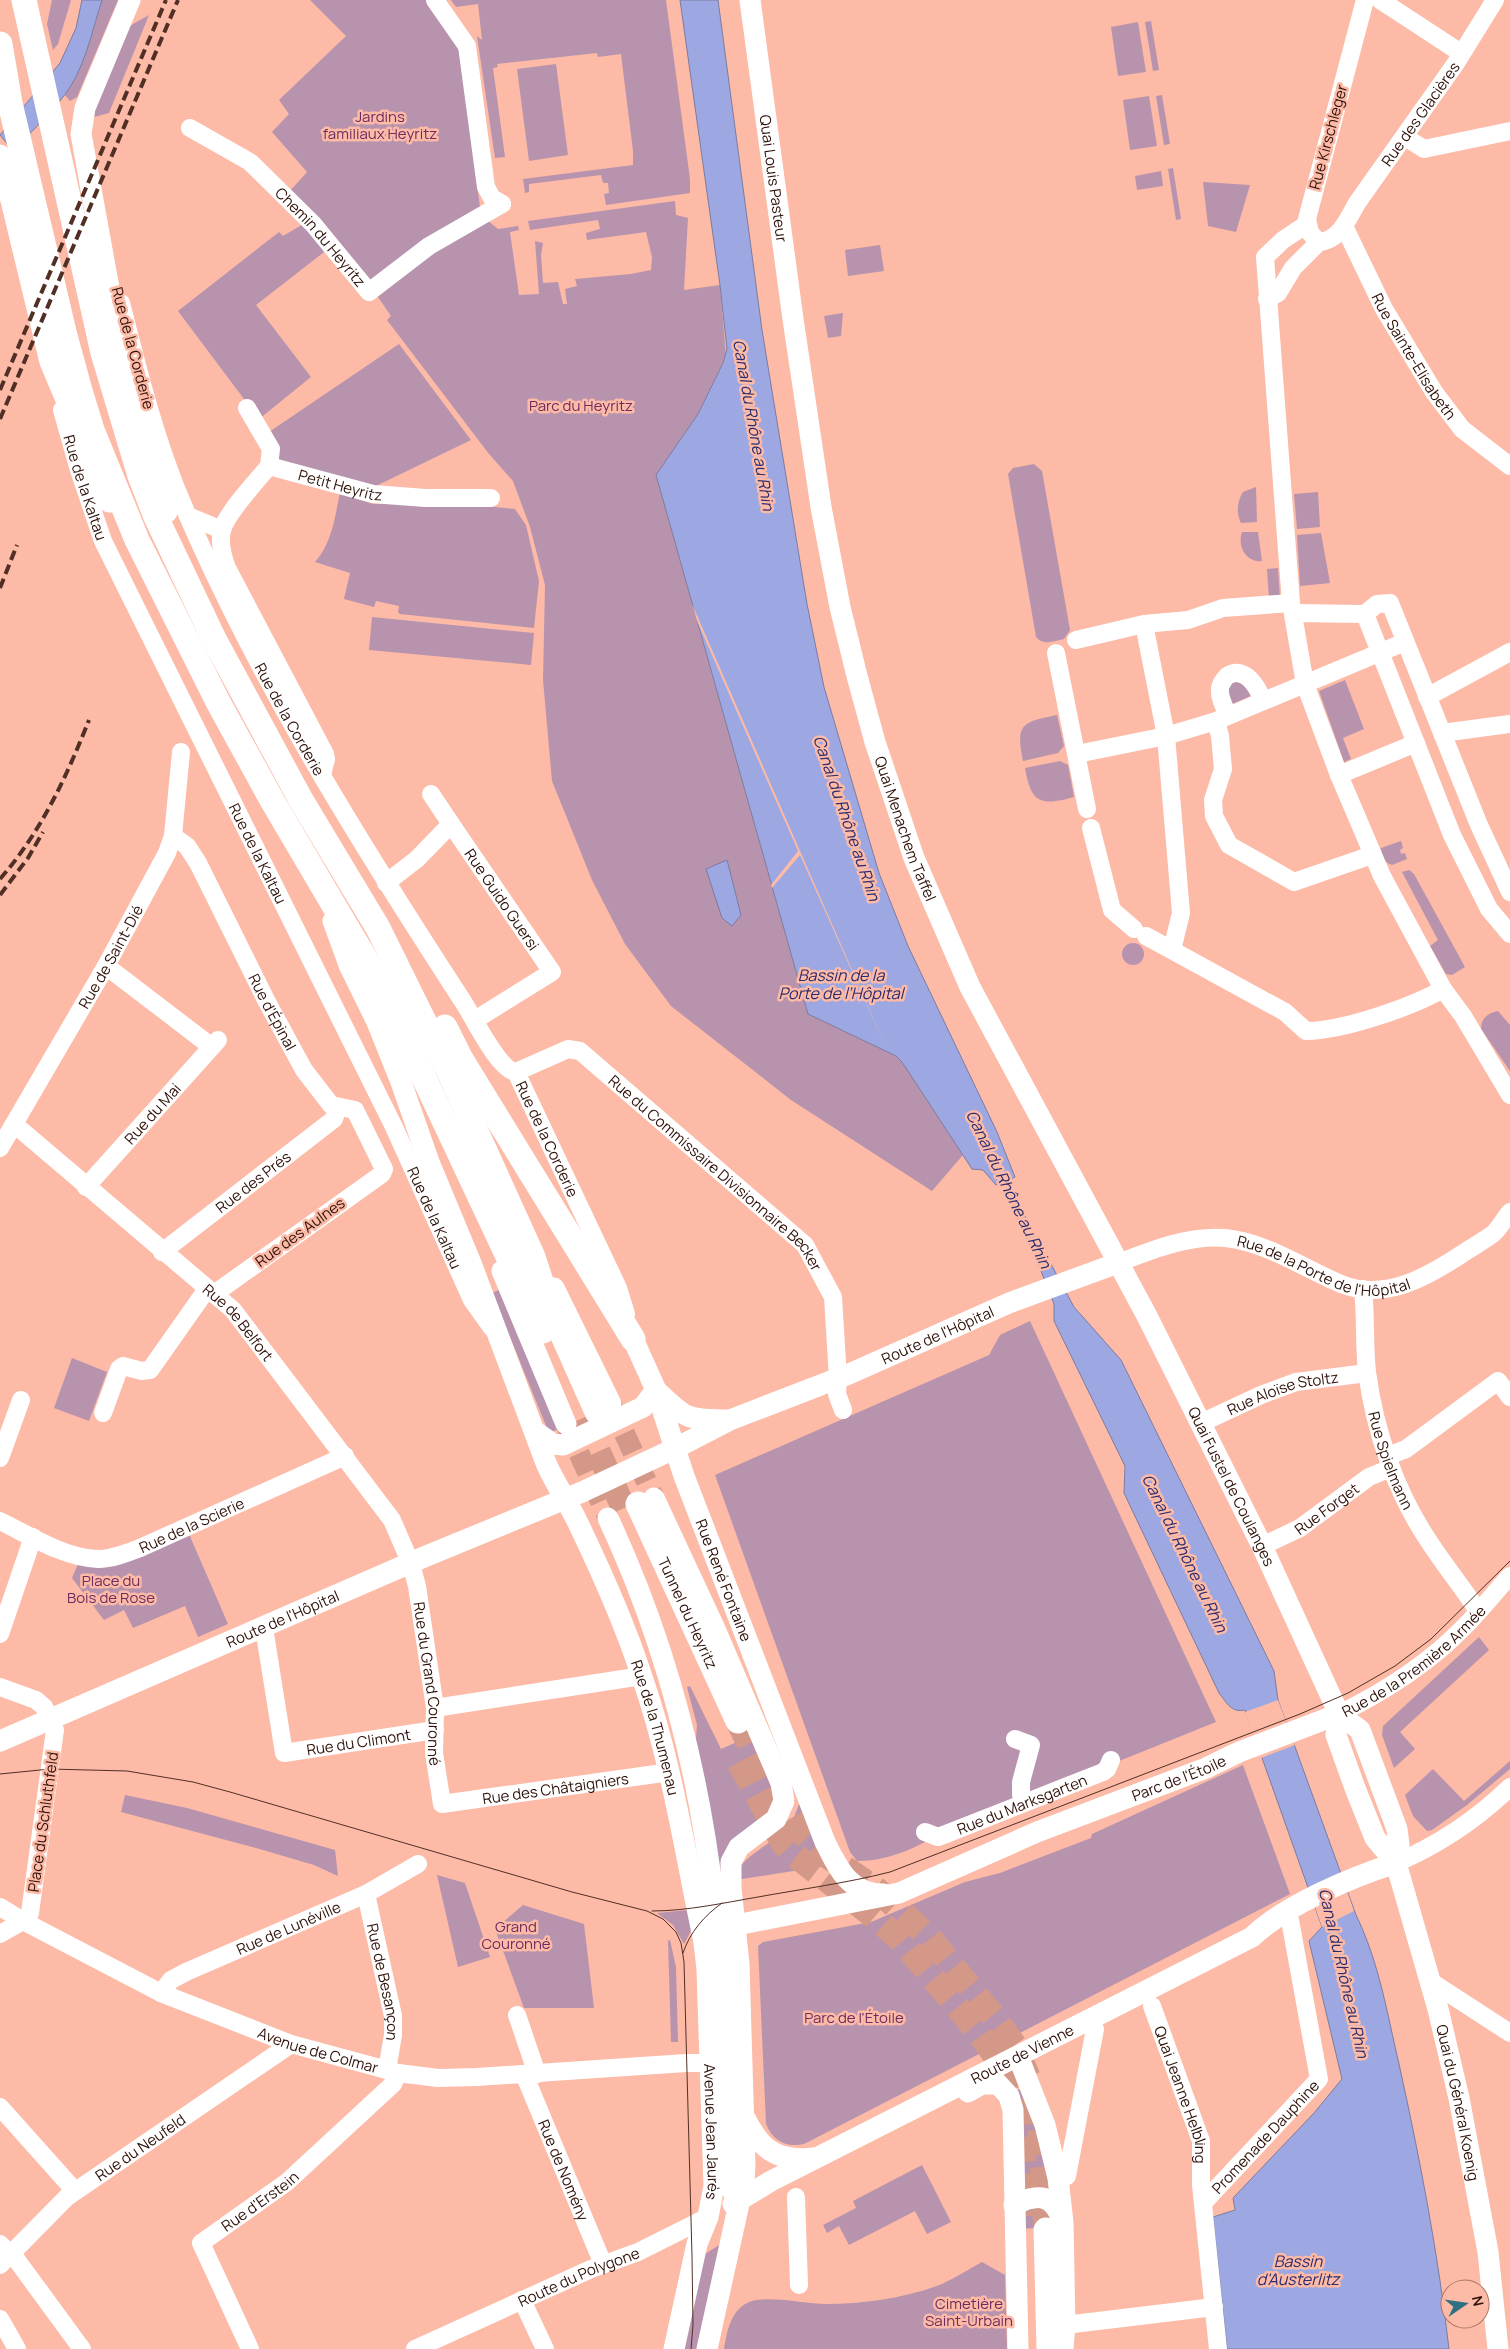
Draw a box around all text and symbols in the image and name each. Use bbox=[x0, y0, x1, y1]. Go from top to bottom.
street label: Rue des Glacières bbox=[1376, 57, 1464, 170]
street label: Rue Kirschleger bbox=[1304, 82, 1352, 192]
park label: Jardins familiaux Heyritz bbox=[323, 106, 437, 144]
street label: Quai Louis Pasteur bbox=[755, 113, 793, 244]
street label: Chemin du Heyritz bbox=[271, 182, 371, 291]
street label: Rue de la Corderie bbox=[107, 285, 159, 412]
street label: Rue Sainte-Elisabeth bbox=[1367, 289, 1462, 424]
water label: Canal du Rhône au Rhin bbox=[728, 338, 780, 513]
park label: Parc du Heyritz bbox=[529, 395, 633, 416]
street label: Rue de la Kaltau bbox=[59, 432, 112, 543]
street label: Petit Heyritz bbox=[296, 464, 383, 505]
street label: Rue de la Corderie bbox=[250, 659, 330, 779]
water label: Canal du Rhône au Rhin bbox=[808, 732, 886, 904]
street label: Quai Menachem Taffel bbox=[870, 753, 942, 904]
street label: Rue de la Kaltau bbox=[224, 799, 292, 907]
street label: Rue Guido Guersi bbox=[460, 844, 544, 954]
street label: Rue de Saint-Dié bbox=[73, 901, 148, 1012]
water label: Bassin de la Porte de l’Hôpital bbox=[779, 964, 906, 1004]
street label: Rue d'Épinal bbox=[244, 970, 302, 1054]
street label: Rue du Commissaire Divisionnaire Becker bbox=[604, 1070, 828, 1275]
street label: Rue de la Corderie bbox=[511, 1077, 584, 1201]
street label: Rue du Mai bbox=[119, 1078, 185, 1148]
water label: Canal du Rhône au Rhin bbox=[961, 1106, 1057, 1272]
street label: Rue des Prés bbox=[211, 1146, 295, 1217]
street label: Rue de la Kaltau bbox=[403, 1163, 467, 1272]
street label: Rue des Aulnes bbox=[251, 1192, 349, 1272]
street label: Rue de la Porte de l'Hôpital bbox=[1235, 1230, 1413, 1301]
street label: Rue de Belfort bbox=[199, 1279, 279, 1365]
street label: Route de l'Hôpital bbox=[878, 1301, 997, 1369]
street label: Rue Aloïse Stoltz bbox=[1223, 1366, 1340, 1420]
street label: Quai Fustel de Coulanges bbox=[1183, 1403, 1280, 1569]
street label: Rue Spielmann bbox=[1364, 1409, 1419, 1513]
water label: Canal du Rhône au Rhin bbox=[1137, 1470, 1233, 1636]
street label: Rue Forget bbox=[1290, 1478, 1363, 1539]
street label: Rue de la Scierie bbox=[136, 1492, 248, 1558]
street label: Rue René Fontaine bbox=[691, 1516, 757, 1645]
street label: Tunnel du Heyritz bbox=[653, 1554, 723, 1672]
park label: Place du Bois de Rose bbox=[67, 1570, 155, 1608]
street label: Route de l'Hôpital bbox=[223, 1585, 342, 1652]
street label: Rue du Grand Couronné bbox=[409, 1600, 446, 1767]
street label: Rue de la Première Armée bbox=[1338, 1600, 1490, 1722]
street label: Rue de la Thumenau bbox=[627, 1657, 684, 1797]
street label: Rue du Climont bbox=[305, 1723, 412, 1760]
street label: Parc de l'Étoile bbox=[1129, 1749, 1229, 1806]
street label: Place du Schluthfeld bbox=[23, 1750, 63, 1894]
street label: Rue des Châtaigniers bbox=[481, 1767, 630, 1809]
street label: Rue du Marksgarten bbox=[954, 1769, 1090, 1839]
water label: Canal du Rhône au Rhin bbox=[1314, 1886, 1374, 2060]
street label: Rue de Lunéville bbox=[233, 1896, 344, 1959]
park label: Grand Couronné bbox=[481, 1916, 551, 1954]
street label: Rue de Besançon bbox=[362, 1921, 404, 2043]
park label: Parc de l'Étoile bbox=[804, 2007, 904, 2028]
street label: Route de Vienne bbox=[967, 2019, 1077, 2089]
street label: Avenue de Colmar bbox=[255, 2022, 381, 2078]
street label: Quai du Général Koenig bbox=[1431, 2022, 1485, 2183]
street label: Quai Jeanne Helbling bbox=[1150, 2023, 1212, 2164]
street label: Avenue Jean Jaurès bbox=[700, 2063, 725, 2202]
street label: Promenade Dauphine bbox=[1207, 2075, 1324, 2198]
street label: Rue du Neufeld bbox=[91, 2109, 189, 2185]
street label: Rue de Nomény bbox=[534, 2116, 594, 2224]
street label: Rue d'Erstein bbox=[217, 2166, 303, 2236]
street label: Route du Polygone bbox=[514, 2242, 642, 2311]
water label: Bassin d'Austerlitz bbox=[1257, 2250, 1341, 2290]
north arrow bbox=[1440, 2279, 1490, 2329]
park label: Cimetière Saint-Urbain bbox=[925, 2293, 1013, 2331]
text: N bbox=[1468, 2294, 1489, 2308]

